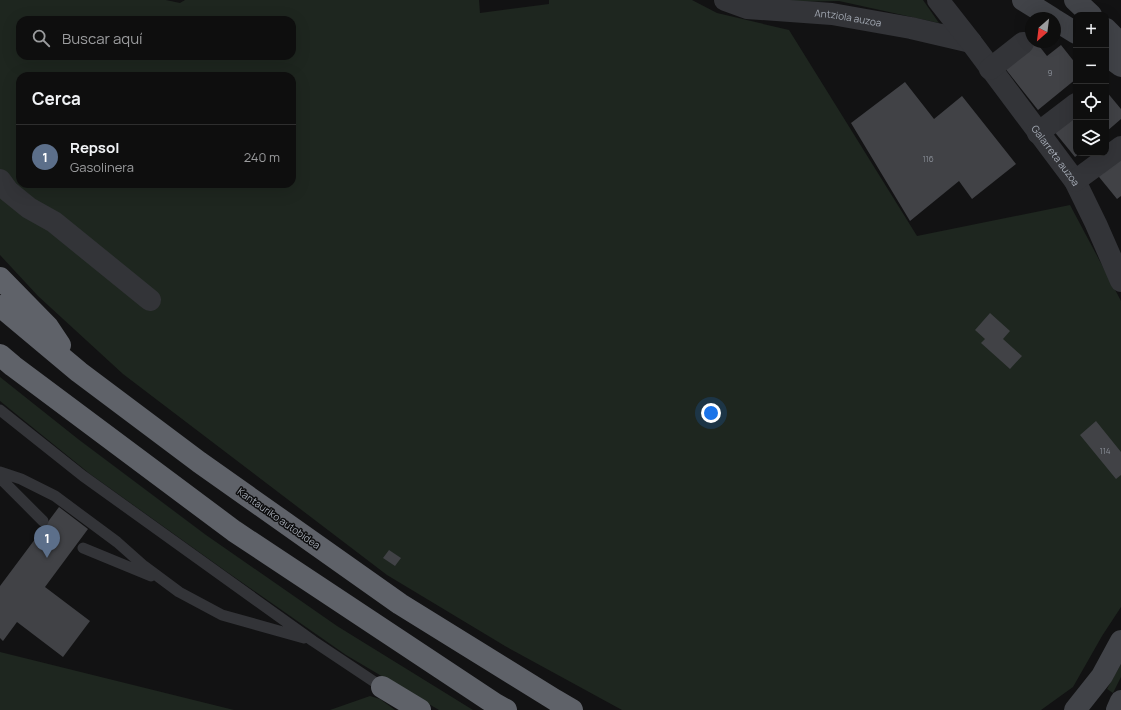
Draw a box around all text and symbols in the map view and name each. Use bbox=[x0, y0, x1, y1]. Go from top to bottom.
street label: Antziola auzoa bbox=[814, 6, 883, 30]
north arrow bbox=[1025, 12, 1061, 48]
map controls bbox=[1073, 12, 1109, 156]
button: + bbox=[1073, 12, 1109, 48]
search box bbox=[16, 16, 296, 60]
icon: search bbox=[30, 27, 52, 49]
text: Buscar aquí bbox=[62, 28, 143, 49]
button: − bbox=[1073, 48, 1109, 84]
house number: 9 bbox=[1048, 67, 1053, 78]
button: locate bbox=[1073, 84, 1109, 120]
text: Cerca bbox=[32, 87, 81, 110]
button: layers bbox=[1073, 120, 1109, 156]
street label: Galarreta auzoa bbox=[1028, 122, 1083, 188]
text: Repsol bbox=[70, 137, 119, 158]
text: 1 bbox=[42, 148, 48, 166]
text: 240 m bbox=[244, 148, 280, 166]
house number: 116 bbox=[922, 153, 934, 164]
text: Gasolinera bbox=[70, 158, 134, 176]
your location bbox=[701, 403, 721, 423]
house number: 114 bbox=[1100, 445, 1111, 456]
street label: Kantauriko autobidea bbox=[235, 484, 323, 552]
pin: 1 bbox=[34, 525, 60, 558]

